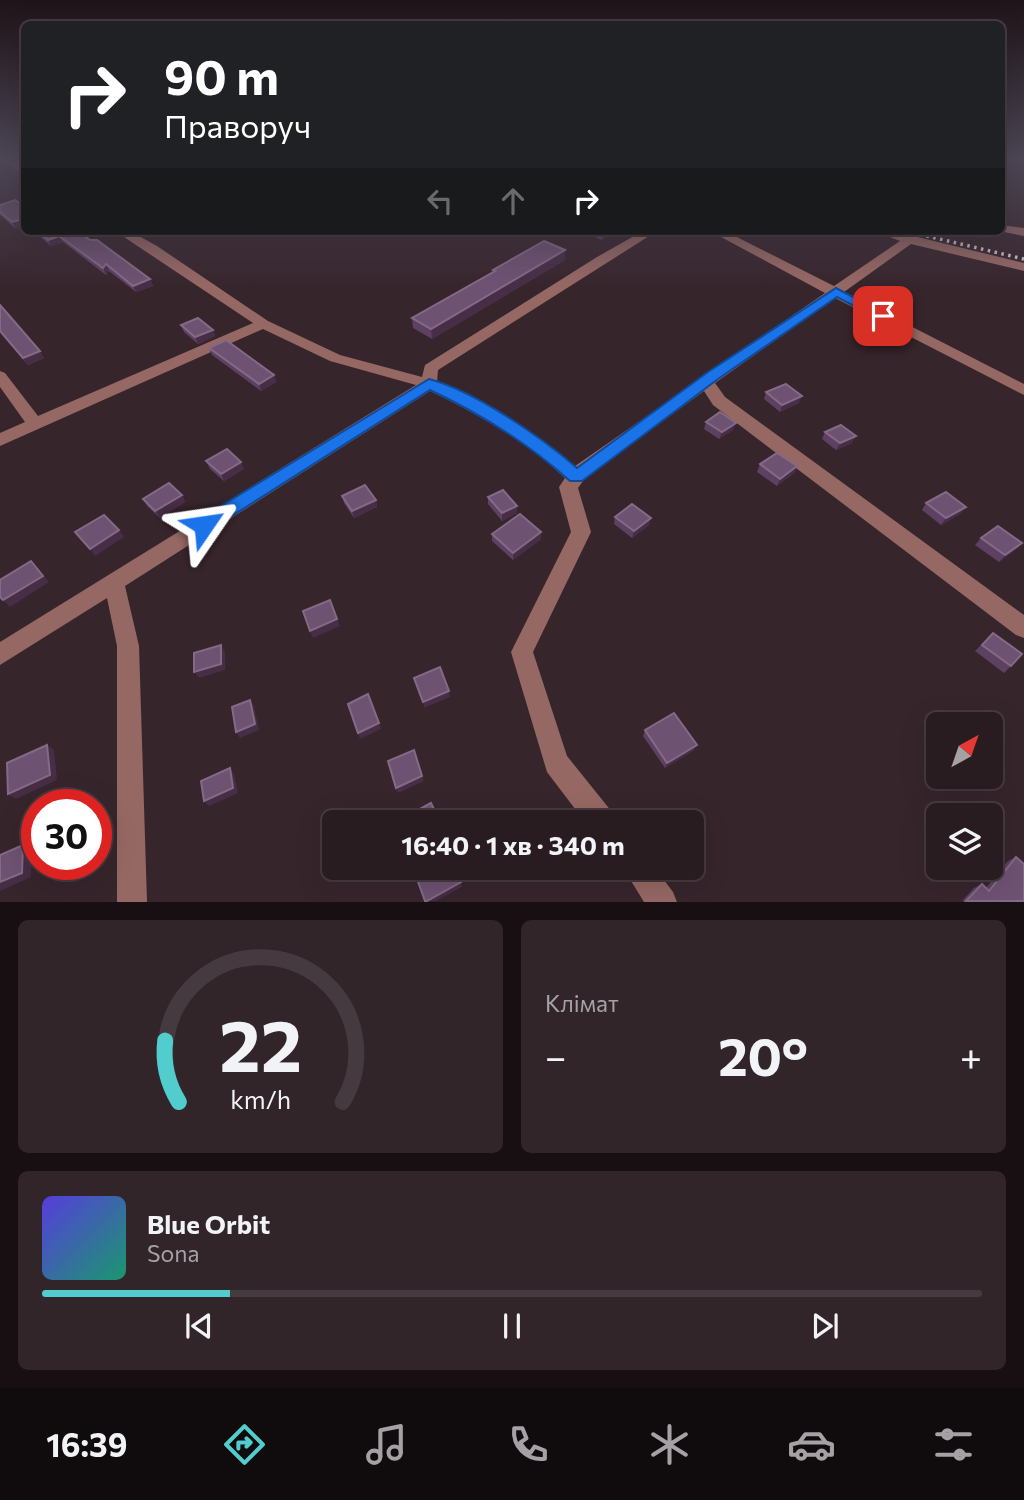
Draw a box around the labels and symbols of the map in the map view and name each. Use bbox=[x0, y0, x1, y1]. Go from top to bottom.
pin bbox=[853, 286, 913, 346]
position arrow bbox=[167, 488, 241, 562]
north arrow bbox=[926, 712, 1003, 789]
speed limit sign: 30 bbox=[21, 789, 112, 880]

